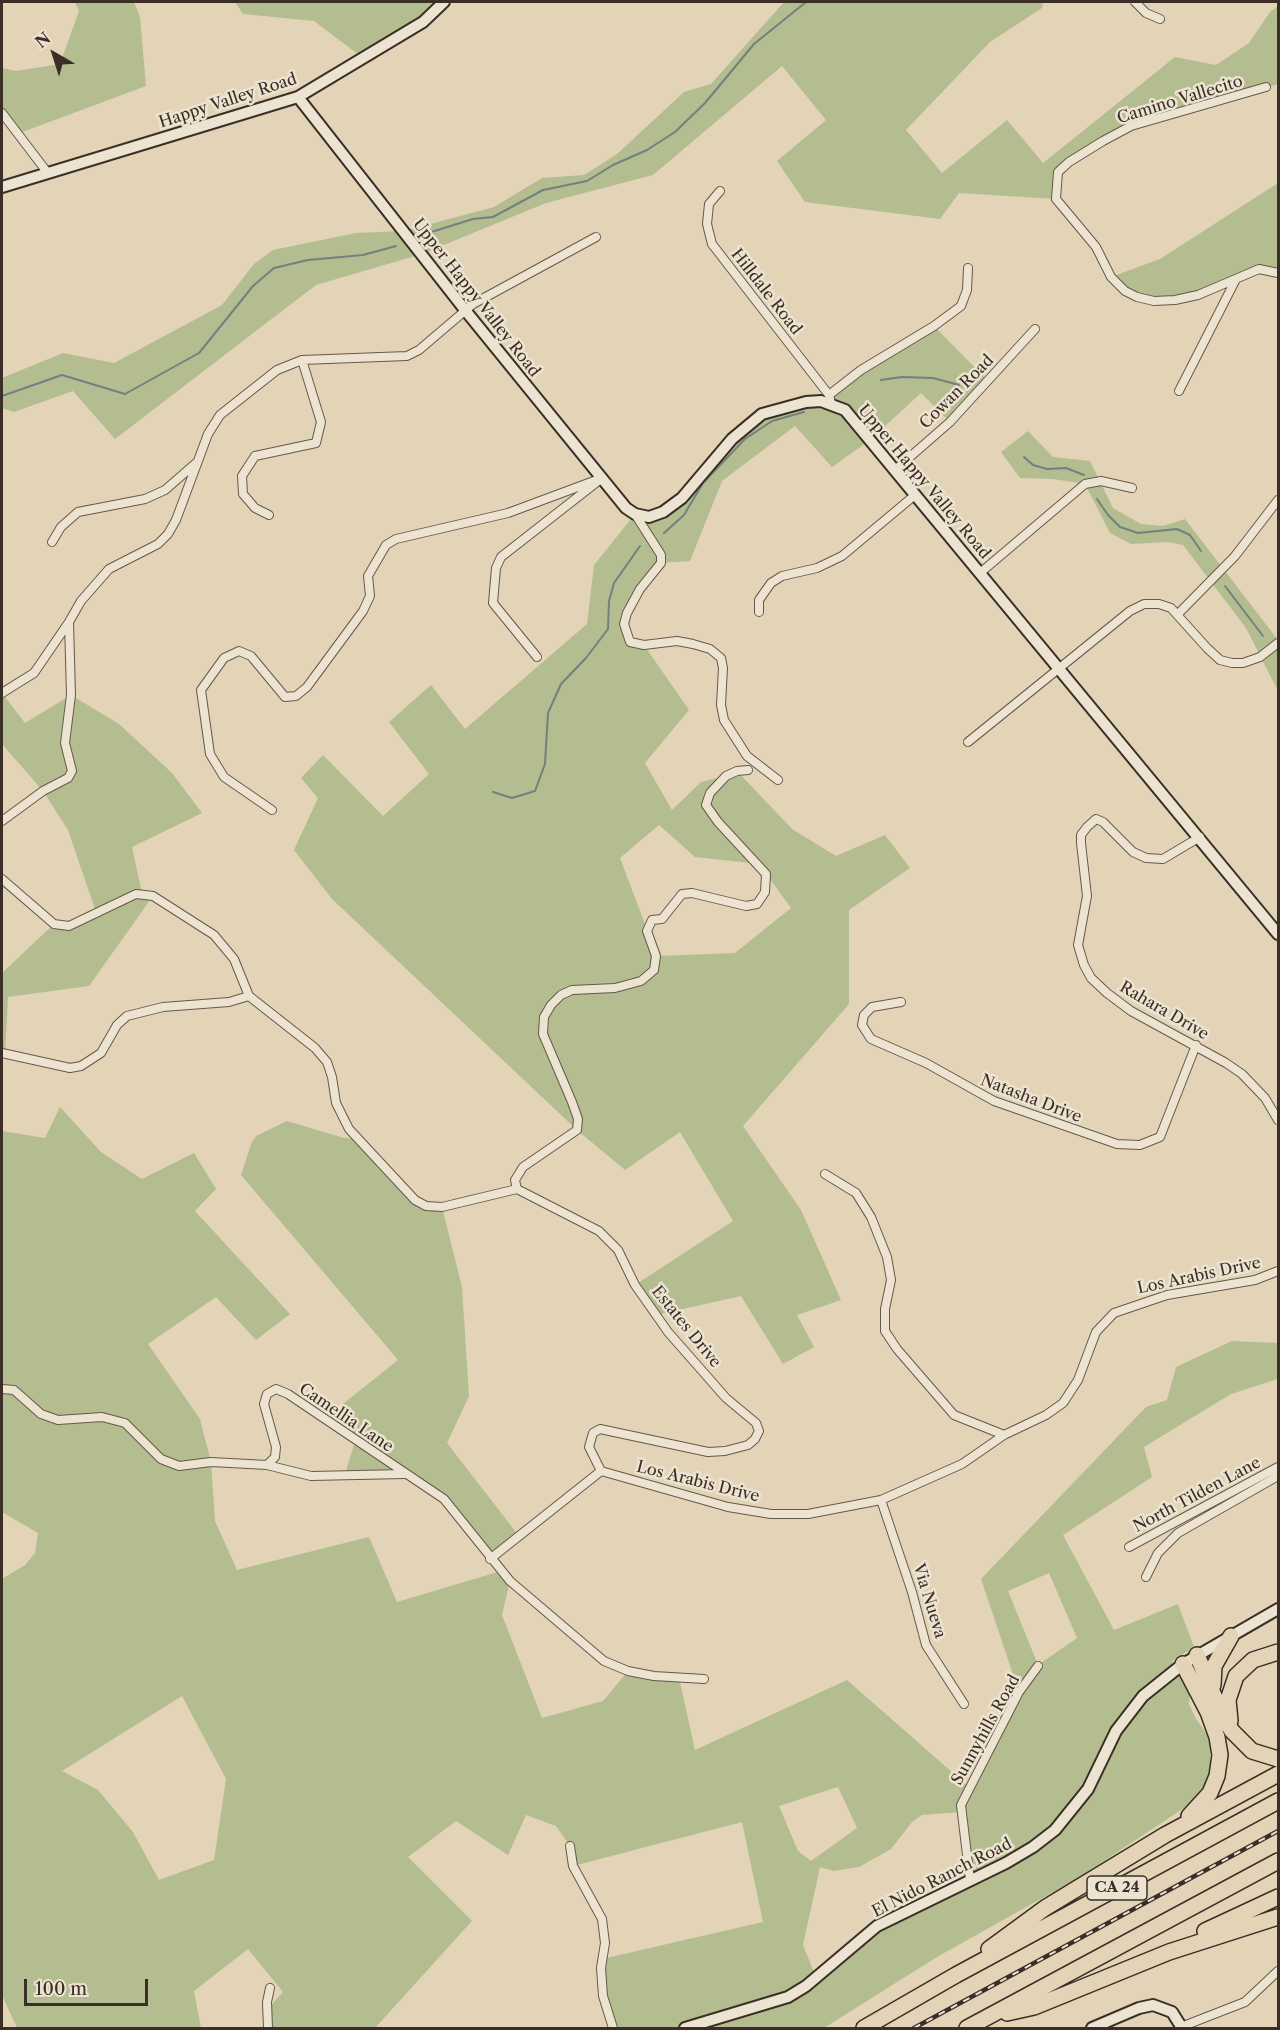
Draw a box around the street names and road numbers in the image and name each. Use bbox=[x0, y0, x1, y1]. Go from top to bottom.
street label: Happy Valley Road bbox=[157, 70, 299, 132]
street label: Camino Vallecito bbox=[1115, 72, 1245, 128]
street label: Upper Happy Valley Road bbox=[408, 215, 544, 381]
street label: Hilldale Road bbox=[726, 245, 806, 339]
street label: Cowan Road bbox=[916, 351, 998, 433]
street label: Upper Happy Valley Road bbox=[854, 401, 994, 563]
street label: Rahara Drive bbox=[1116, 978, 1212, 1044]
street label: Natasha Drive bbox=[978, 1071, 1084, 1127]
street label: Los Arabis Drive bbox=[1135, 1254, 1263, 1298]
street label: Estates Drive bbox=[647, 1282, 725, 1372]
street label: Camellia Lane bbox=[295, 1379, 397, 1457]
street label: North Tilden Lane bbox=[1130, 1453, 1264, 1537]
street label: Los Arabis Drive bbox=[635, 1457, 761, 1507]
street label: Via Nueva bbox=[909, 1561, 949, 1641]
street label: Sunnyhills Road bbox=[948, 1672, 1024, 1788]
street label: El Nido Ranch Road bbox=[869, 1834, 1015, 1922]
road number: CA 24 bbox=[1087, 1876, 1147, 1900]

